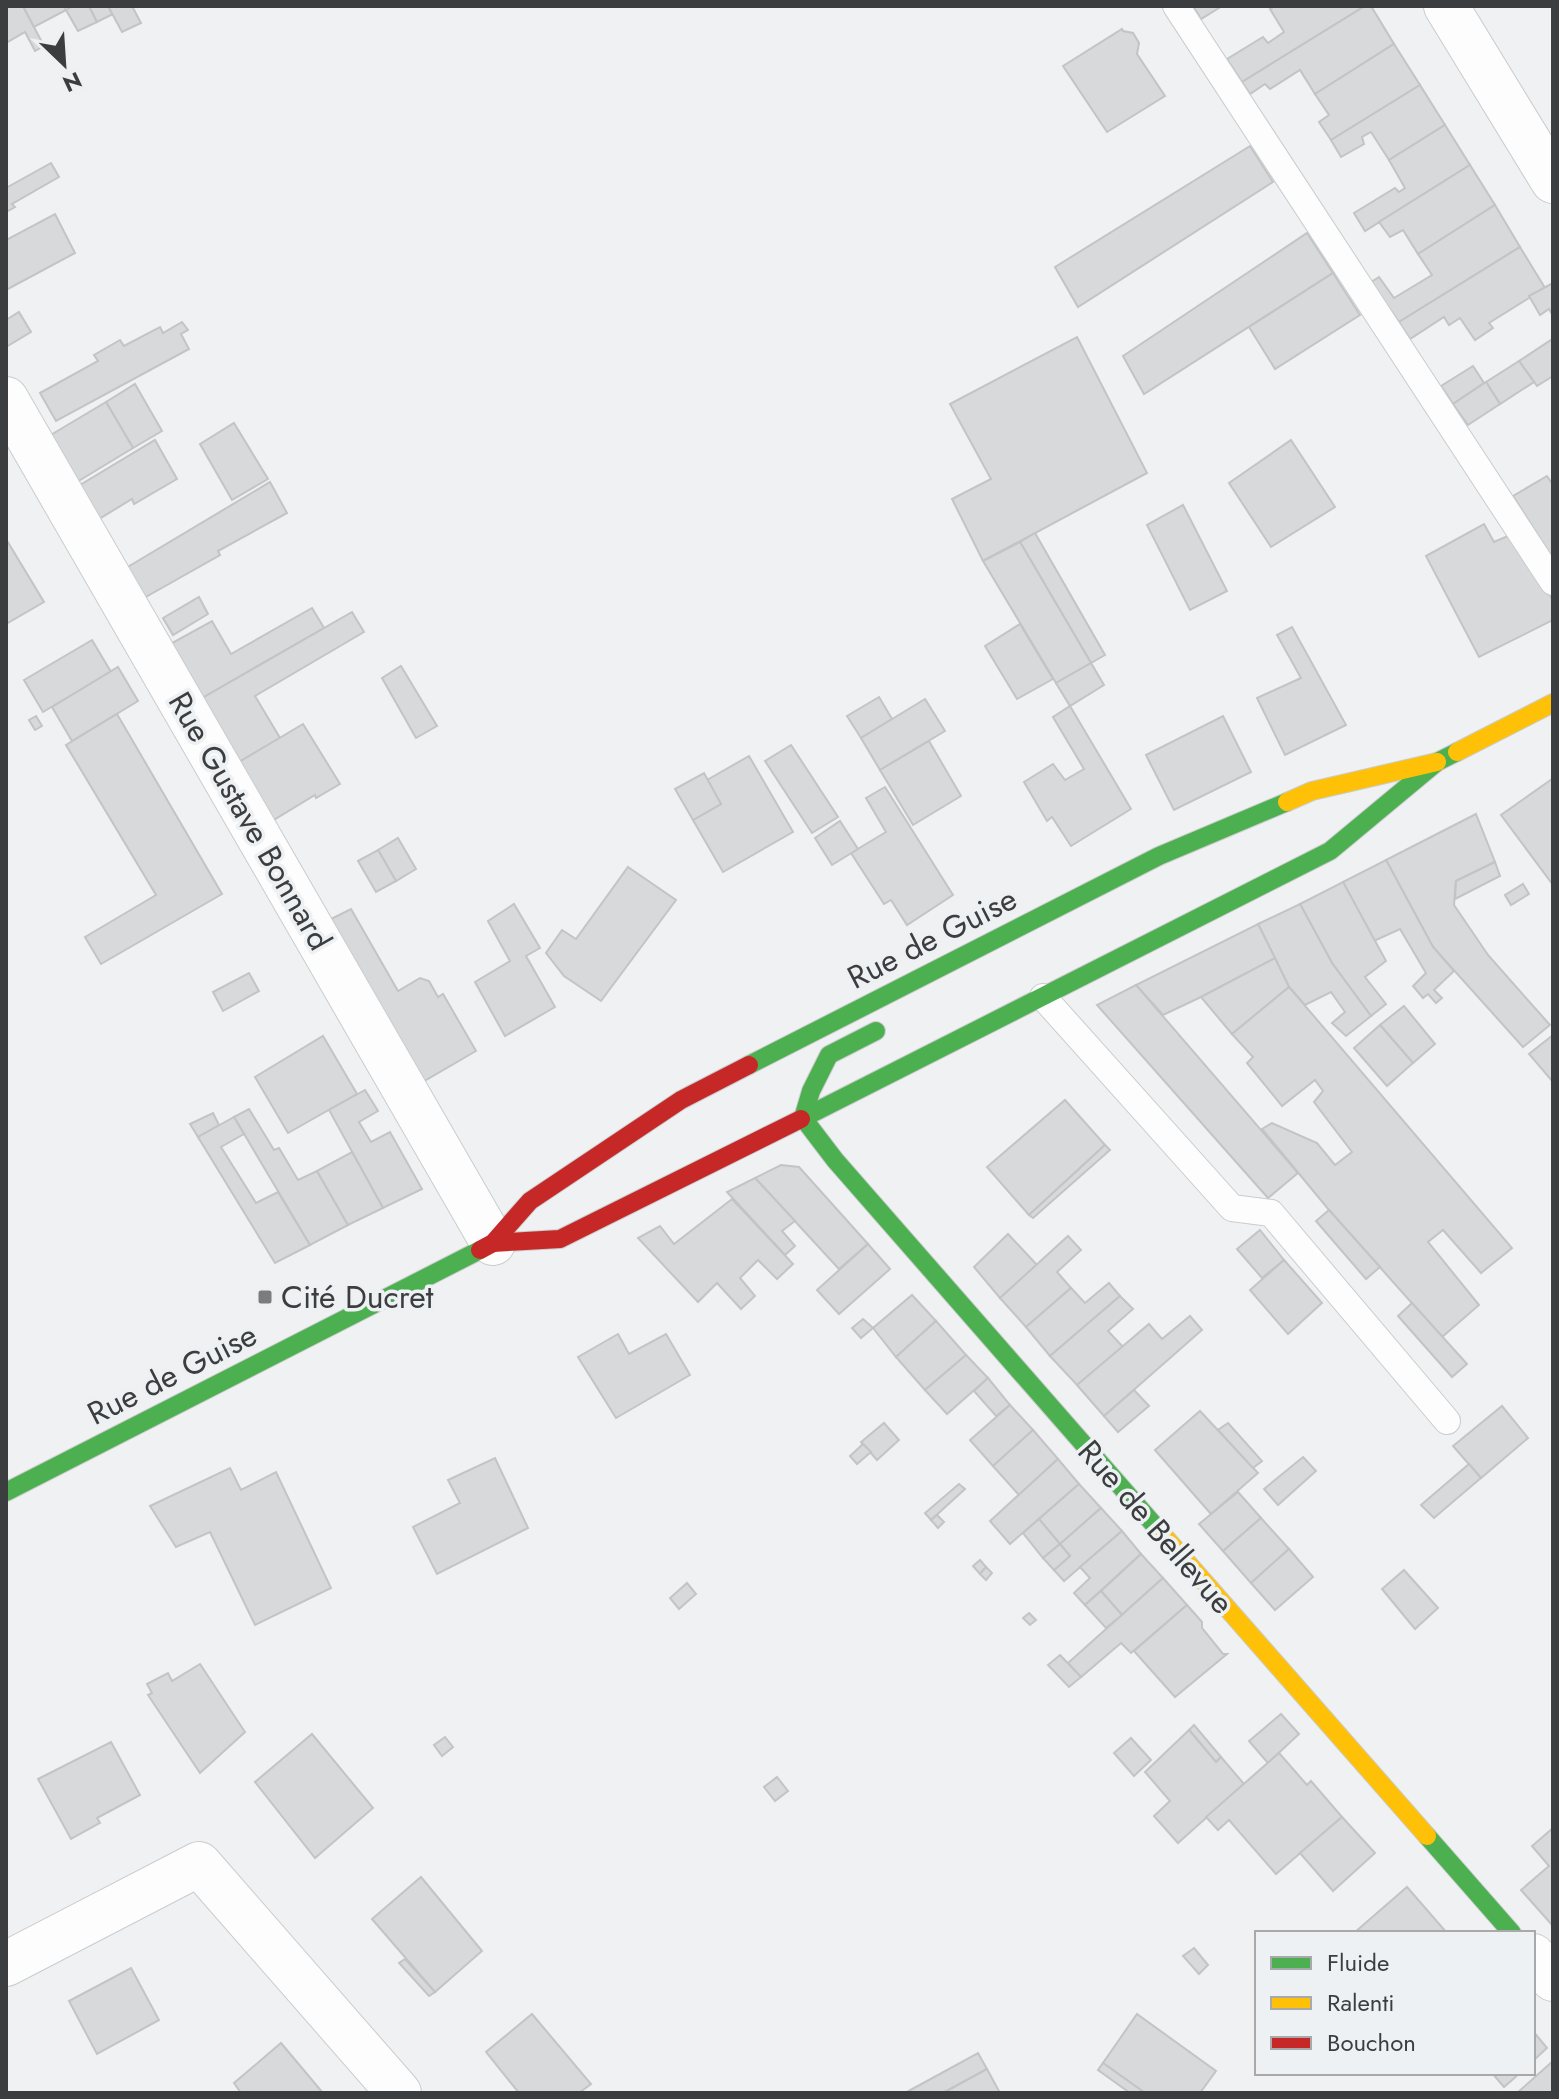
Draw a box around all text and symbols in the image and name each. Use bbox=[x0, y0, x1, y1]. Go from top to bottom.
north arrow bbox=[24, 24, 104, 104]
text: N bbox=[58, 64, 87, 100]
street label: Rue Gustave Bonnard bbox=[157, 683, 343, 959]
street label: Rue de Guise bbox=[839, 876, 1025, 1000]
place label: Cité Ducret bbox=[281, 1274, 434, 1320]
marker: Cité Ducret bbox=[256, 1288, 274, 1306]
street label: Rue de Guise bbox=[79, 1312, 265, 1436]
street label: Rue de Bellevue bbox=[1067, 1430, 1245, 1624]
legend bbox=[1255, 1931, 1535, 2075]
text: Fluide bbox=[1327, 1945, 1389, 1980]
text: Ralenti bbox=[1327, 1985, 1394, 2020]
text: Bouchon bbox=[1327, 2025, 1416, 2060]

